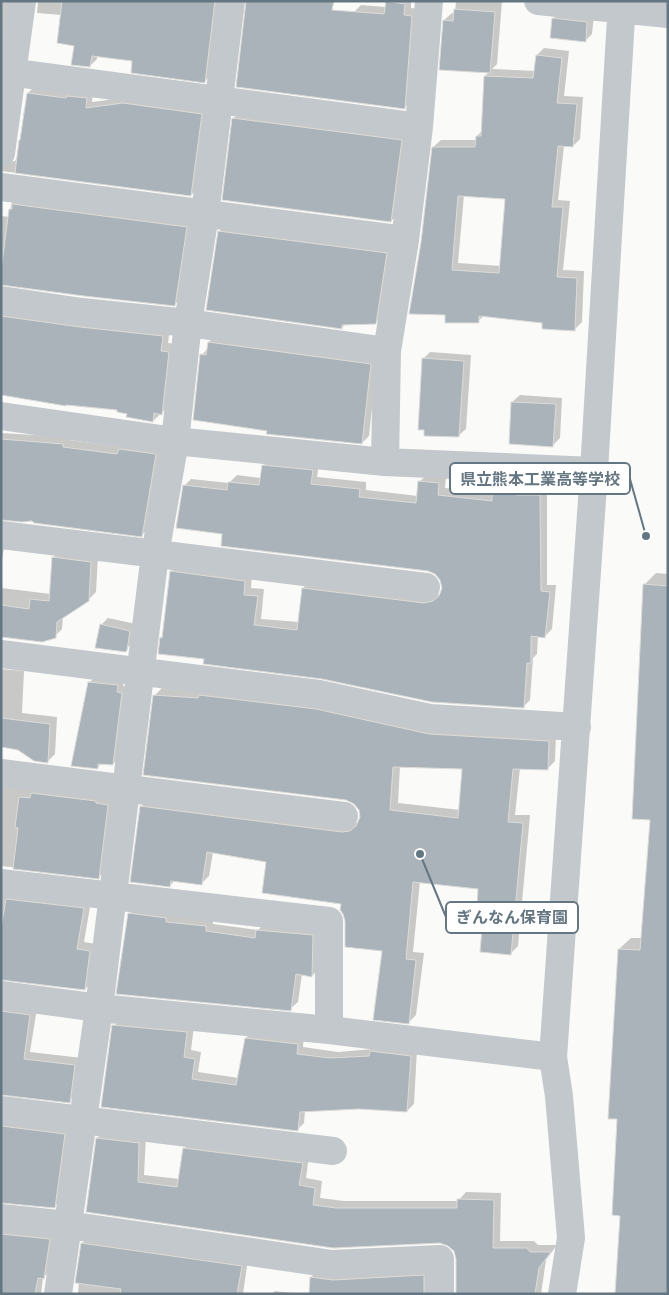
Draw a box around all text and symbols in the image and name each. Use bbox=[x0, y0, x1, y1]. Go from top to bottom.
callout: 県立熊本工業高等学校 bbox=[450, 463, 630, 494]
text: 県立熊本工業高等学校 bbox=[460, 470, 620, 488]
callout: ぎんなん保育園 bbox=[446, 902, 578, 933]
text: ぎんなん保育園 bbox=[456, 908, 568, 926]

